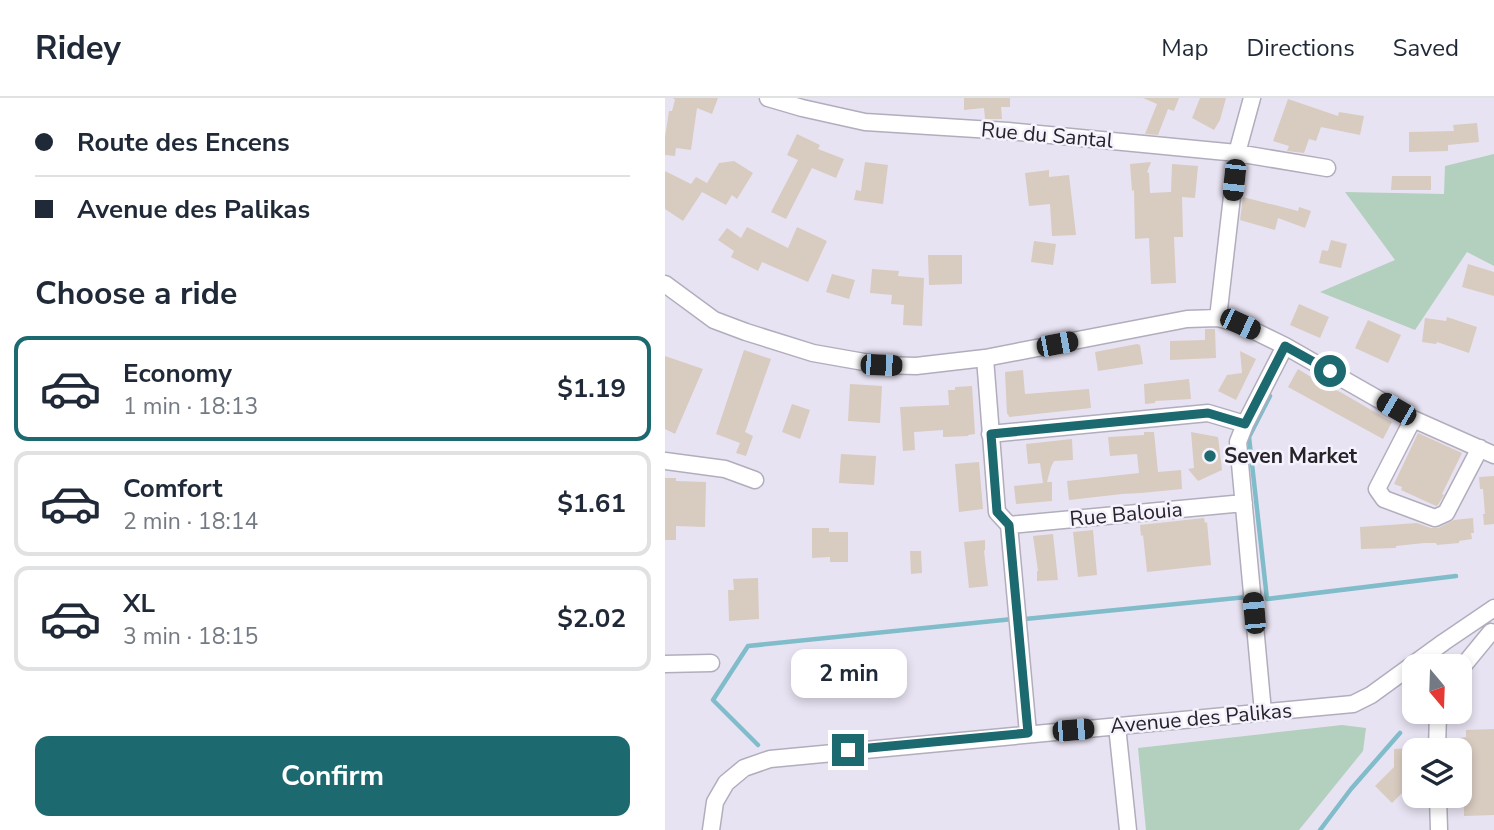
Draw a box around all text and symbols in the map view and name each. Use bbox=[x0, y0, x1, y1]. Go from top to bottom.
text: Ridey bbox=[35, 26, 121, 71]
text: Map bbox=[1161, 32, 1208, 64]
text: Directions bbox=[1246, 32, 1355, 64]
text: Saved bbox=[1393, 32, 1459, 64]
street label: Rue du Santal bbox=[980, 115, 1115, 155]
text: Route des Encens bbox=[77, 125, 290, 160]
car bbox=[1222, 158, 1247, 202]
text: Avenue des Palikas bbox=[77, 192, 310, 227]
text: Choose a ride bbox=[35, 272, 237, 315]
car bbox=[1217, 306, 1264, 342]
car bbox=[1035, 330, 1080, 358]
car bbox=[860, 354, 903, 376]
route start bbox=[1314, 355, 1346, 387]
text: Economy bbox=[123, 356, 232, 391]
icon: car bbox=[39, 357, 102, 420]
text: $1.19 bbox=[557, 371, 626, 406]
car bbox=[1373, 389, 1420, 429]
text: 1 min · 18:13 bbox=[123, 391, 258, 422]
place label: Seven Market bbox=[1224, 442, 1358, 470]
marker: Seven Market bbox=[1202, 448, 1218, 464]
text: Comfort bbox=[123, 471, 223, 506]
icon: car bbox=[39, 472, 102, 535]
text: $1.61 bbox=[557, 486, 626, 521]
street label: Rue Balouia bbox=[1068, 495, 1184, 533]
text: 2 min · 18:14 bbox=[123, 506, 258, 537]
text: XL bbox=[123, 586, 155, 621]
icon: car bbox=[39, 587, 102, 650]
car bbox=[1242, 591, 1267, 635]
text: $2.02 bbox=[557, 601, 626, 636]
text: 3 min · 18:15 bbox=[123, 621, 258, 652]
callout: 2 min bbox=[790, 648, 906, 698]
north arrow bbox=[1402, 654, 1472, 724]
map controls bbox=[1402, 654, 1472, 808]
text: 2 min bbox=[819, 658, 879, 689]
street label: Avenue des Palikas bbox=[1109, 696, 1293, 740]
car bbox=[1052, 718, 1095, 742]
route end bbox=[832, 734, 864, 766]
button: Confirm bbox=[35, 736, 630, 816]
button: layers bbox=[1402, 738, 1472, 808]

